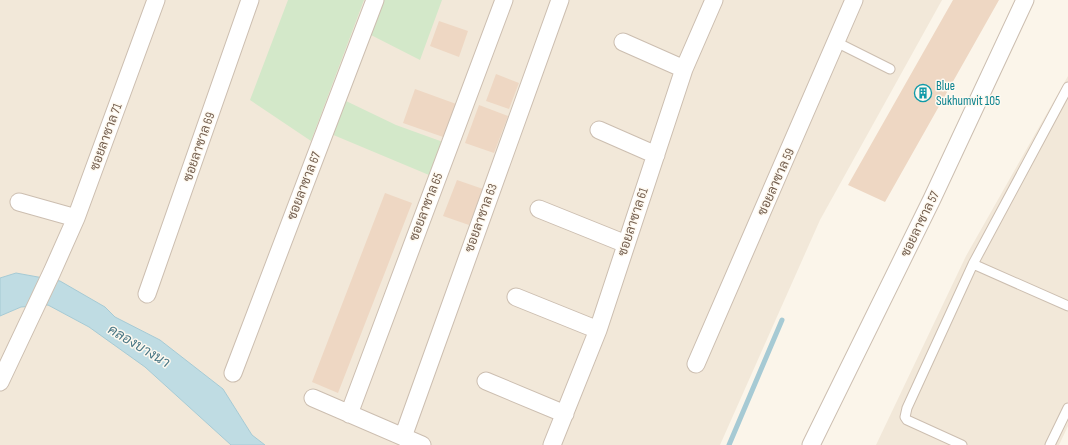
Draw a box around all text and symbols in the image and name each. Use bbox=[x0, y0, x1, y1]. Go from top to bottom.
place label: Blue Sukhumvit 105 bbox=[936, 78, 1000, 109]
building icon: Blue Sukhumvit 105 bbox=[913, 83, 933, 103]
street label: ซอยลาซาล 71 bbox=[86, 101, 126, 173]
street label: ซอยลาซาล 69 bbox=[180, 110, 218, 184]
street label: ซอยลาซาล 59 bbox=[754, 146, 798, 218]
street label: ซอยลาซาล 67 bbox=[284, 149, 325, 222]
street label: ซอยลาซาล 65 bbox=[406, 171, 446, 243]
street label: ซอยลาซาล 63 bbox=[461, 181, 501, 255]
street label: ซอยลาซาล 61 bbox=[614, 185, 652, 258]
street label: ซอยลาซาล 57 bbox=[897, 188, 943, 260]
water label: คลองบางนา bbox=[105, 321, 173, 371]

